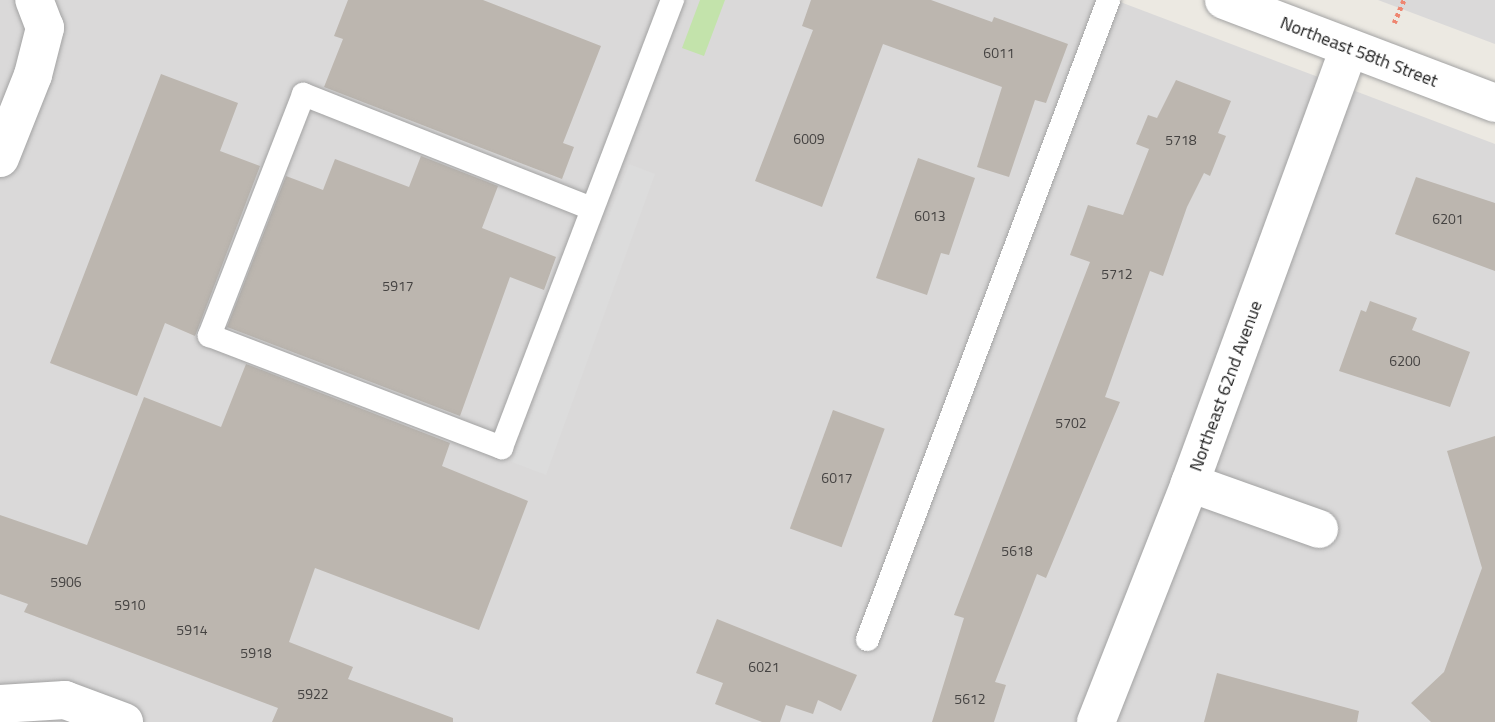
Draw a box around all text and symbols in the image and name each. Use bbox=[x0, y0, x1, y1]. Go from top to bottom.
street label: Northeast 58th Street bbox=[1277, 12, 1441, 92]
house number: 6011 bbox=[983, 45, 1015, 61]
house number: 6009 bbox=[793, 131, 825, 147]
house number: 5718 bbox=[1165, 132, 1197, 148]
house number: 6013 bbox=[914, 208, 946, 224]
house number: 6201 bbox=[1432, 211, 1464, 227]
house number: 5712 bbox=[1101, 266, 1133, 282]
house number: 5917 bbox=[382, 278, 414, 294]
street label: Northeast 62nd Avenue bbox=[1185, 298, 1267, 474]
house number: 6200 bbox=[1389, 353, 1421, 369]
house number: 5702 bbox=[1055, 415, 1087, 431]
house number: 6017 bbox=[821, 470, 853, 486]
house number: 5618 bbox=[1001, 543, 1033, 559]
house number: 5906 bbox=[50, 574, 82, 590]
house number: 5910 bbox=[114, 597, 146, 613]
house number: 5914 bbox=[176, 622, 208, 638]
house number: 5918 bbox=[240, 645, 272, 661]
house number: 6021 bbox=[748, 659, 780, 675]
house number: 5922 bbox=[297, 686, 329, 702]
house number: 5612 bbox=[954, 691, 986, 707]

